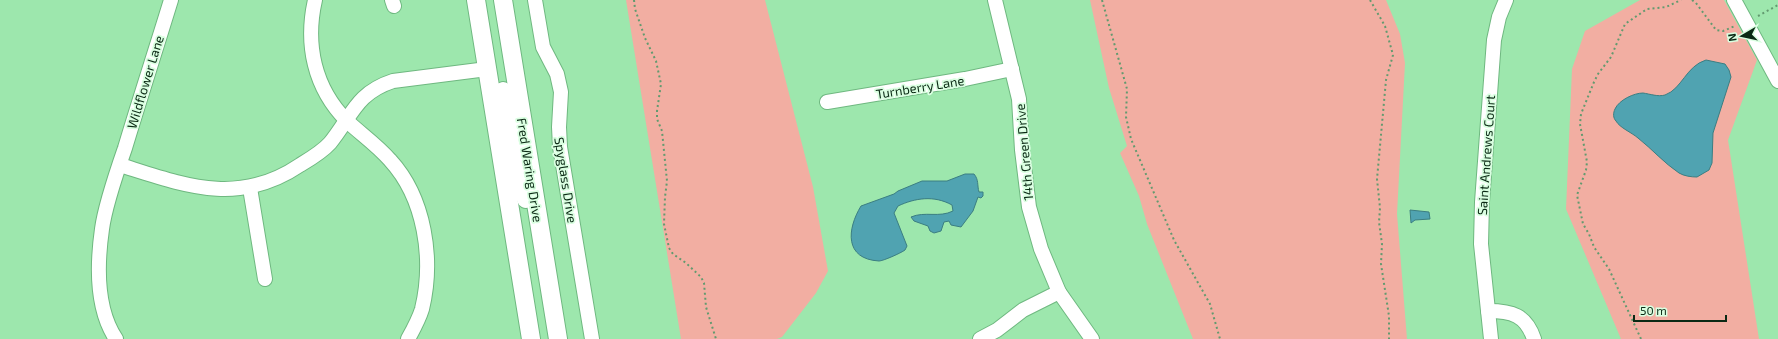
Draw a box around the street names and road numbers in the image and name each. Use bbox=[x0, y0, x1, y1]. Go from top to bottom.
street label: Wildflower Lane bbox=[123, 33, 167, 131]
street label: Turnberry Lane bbox=[875, 72, 965, 102]
street label: Saint Andrews Court bbox=[1474, 94, 1498, 216]
street label: 14th Green Drive bbox=[1012, 103, 1036, 201]
street label: Fred Waring Drive bbox=[514, 117, 546, 223]
street label: Spyglass Drive bbox=[551, 136, 581, 224]

